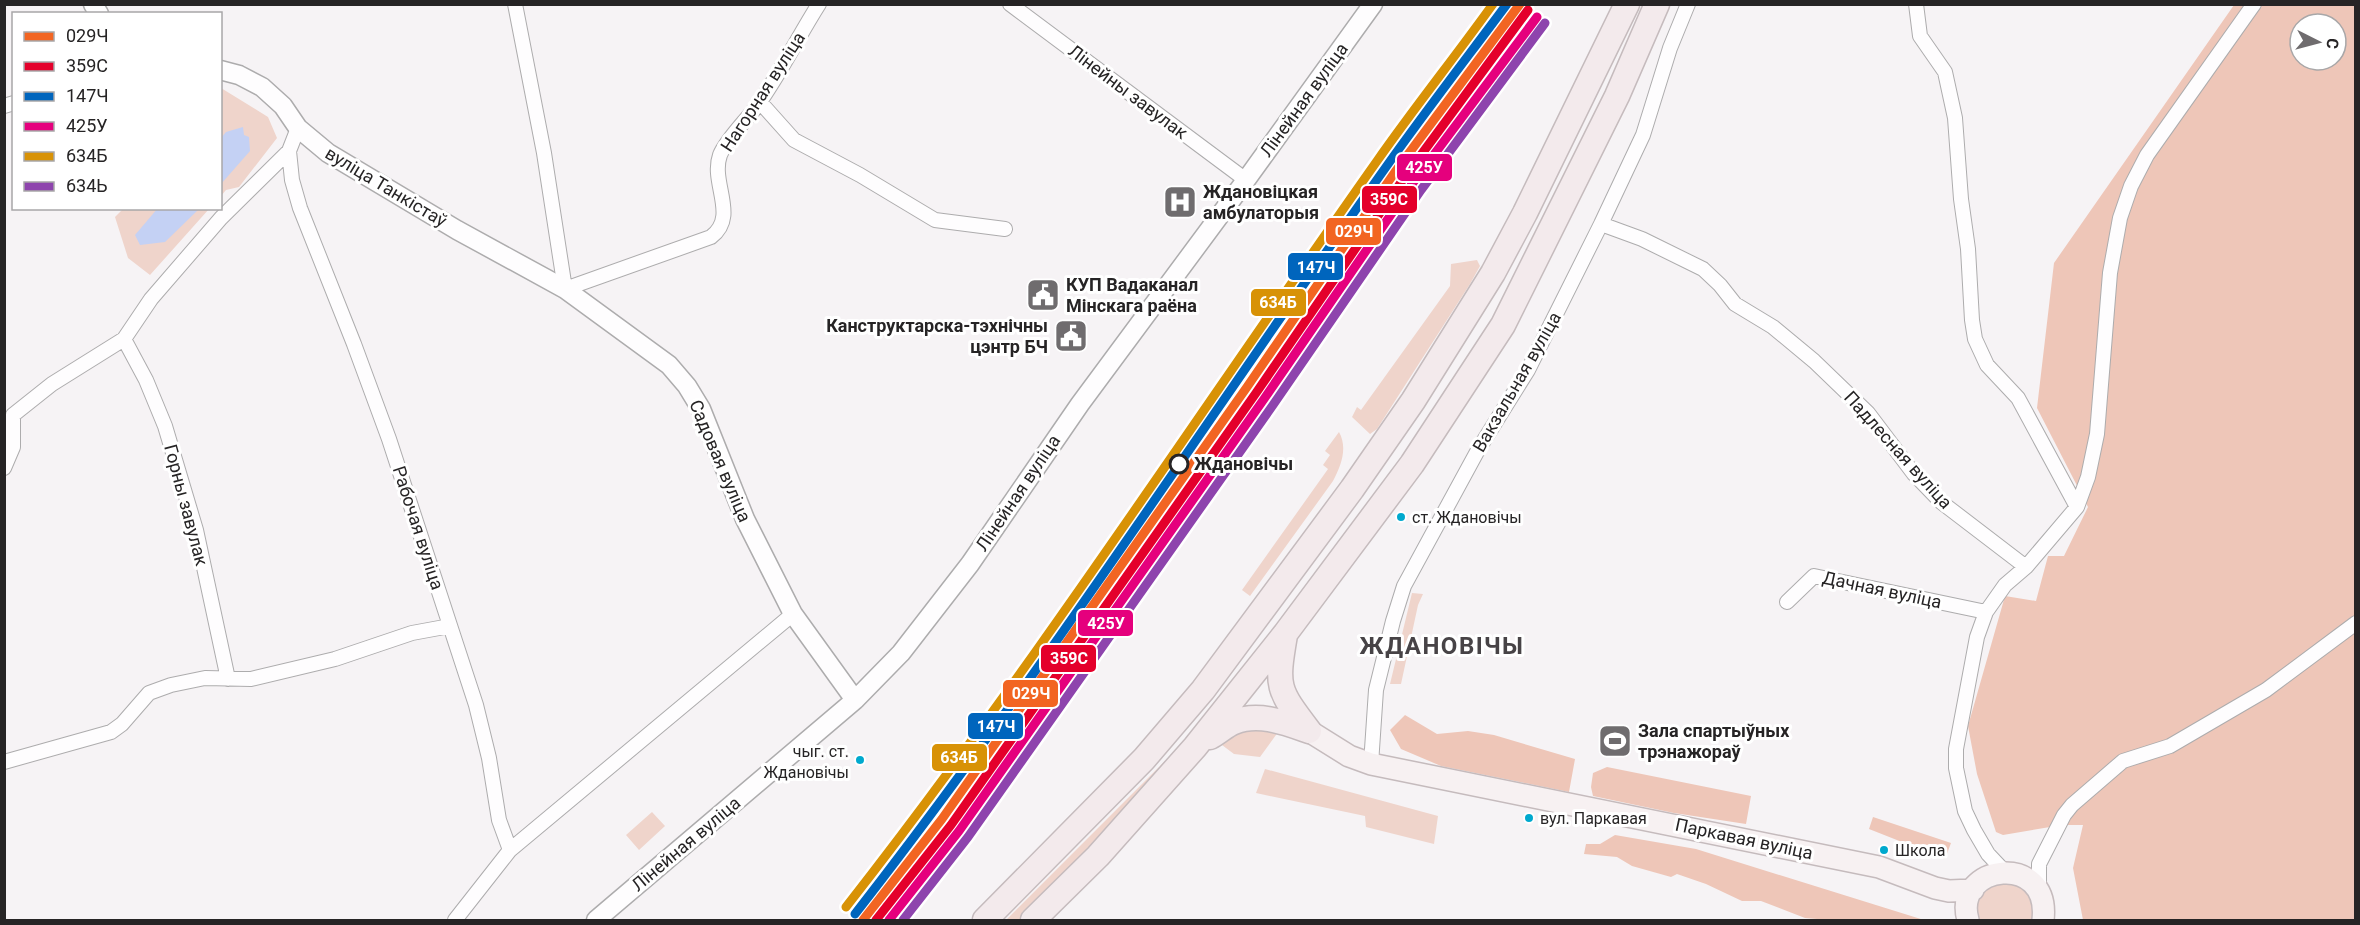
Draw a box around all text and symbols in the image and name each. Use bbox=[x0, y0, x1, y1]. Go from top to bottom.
legend bbox=[12, 12, 222, 210]
north arrow bbox=[2288, 12, 2348, 72]
text: 029Ч bbox=[66, 25, 109, 46]
street label: Нагорная вуліца bbox=[716, 28, 809, 156]
text: С bbox=[2322, 37, 2342, 50]
street label: Лінейная вуліца bbox=[1255, 39, 1352, 161]
street label: Лінейны завулак bbox=[1065, 40, 1192, 143]
text: 359С bbox=[66, 55, 108, 76]
text: 147Ч bbox=[66, 85, 109, 106]
text: 425У bbox=[66, 115, 108, 136]
street label: вуліца Танкістаў bbox=[322, 142, 451, 231]
text: 634Б bbox=[66, 145, 108, 166]
line badge: 425У bbox=[1396, 153, 1453, 182]
text: 425У bbox=[1405, 158, 1443, 177]
text: 634Ь bbox=[66, 175, 108, 196]
place label: Ждановіцкая амбулаторыя bbox=[1203, 181, 1319, 223]
hospital icon: Ждановіцкая амбулаторыя bbox=[1162, 184, 1198, 220]
line badge: 359С bbox=[1361, 185, 1418, 214]
text: 359С bbox=[1370, 190, 1408, 209]
line badge: 029Ч bbox=[1325, 217, 1382, 246]
text: 029Ч bbox=[1335, 222, 1373, 241]
line badge: 147Ч bbox=[1287, 252, 1344, 281]
text: 147Ч bbox=[1297, 258, 1335, 277]
place label: КУП Вадаканал Мінскага раёна bbox=[1066, 274, 1198, 316]
public building icon: КУП Вадаканал Мінскага раёна bbox=[1025, 277, 1061, 313]
line badge: 634Б bbox=[1250, 288, 1307, 317]
text: 634Б bbox=[1259, 293, 1297, 312]
street label: Вакзальная вуліца bbox=[1468, 308, 1565, 455]
place label: Канструктарска-тэхнічны цэнтр БЧ bbox=[826, 315, 1048, 357]
public building icon: Канструктарска-тэхнічны цэнтр БЧ bbox=[1053, 318, 1089, 354]
street label: Падлесная вуліца bbox=[1840, 387, 1957, 513]
street label: Садовая вуліца bbox=[685, 397, 756, 525]
street label: Лінейная вуліца bbox=[971, 431, 1064, 555]
street label: Горны завулак bbox=[160, 442, 213, 568]
place label: Ждановічы bbox=[1194, 453, 1293, 474]
marker: Ждановічы bbox=[1169, 454, 1189, 474]
street label: Рабочая вуліца bbox=[389, 463, 448, 592]
place label: ст. Ждановічы bbox=[1412, 508, 1522, 527]
marker: ст. Ждановічы bbox=[1395, 511, 1407, 523]
street label: Дачная вуліца bbox=[1821, 567, 1944, 612]
line badge: 425У bbox=[1077, 609, 1134, 637]
text: 425У bbox=[1087, 614, 1125, 633]
district label: ЖДАНОВІЧЫ bbox=[1360, 632, 1524, 660]
line badge: 359С bbox=[1040, 644, 1097, 673]
text: 359С bbox=[1050, 649, 1088, 668]
line badge: 029Ч bbox=[1002, 679, 1059, 708]
text: 029Ч bbox=[1012, 684, 1050, 703]
line badge: 147Ч bbox=[967, 712, 1024, 740]
text: 147Ч bbox=[977, 717, 1015, 736]
place label: Зала спартыўных трэнажораў bbox=[1638, 720, 1790, 762]
sports icon: Зала спартыўных трэнажораў bbox=[1597, 723, 1633, 759]
place label: чыг. ст. Ждановічы bbox=[764, 742, 849, 782]
line badge: 634Б bbox=[931, 743, 988, 772]
text: 634Б bbox=[940, 748, 978, 767]
marker: чыг. ст. Ждановічы bbox=[854, 754, 866, 766]
street label: Лінейная вуліца bbox=[627, 792, 744, 895]
place label: вул. Паркавая bbox=[1540, 809, 1647, 828]
marker: вул. Паркавая bbox=[1523, 812, 1535, 824]
street label: Паркавая вуліца bbox=[1673, 814, 1815, 863]
place label: Школа bbox=[1895, 841, 1946, 860]
marker: Школа bbox=[1878, 844, 1890, 856]

